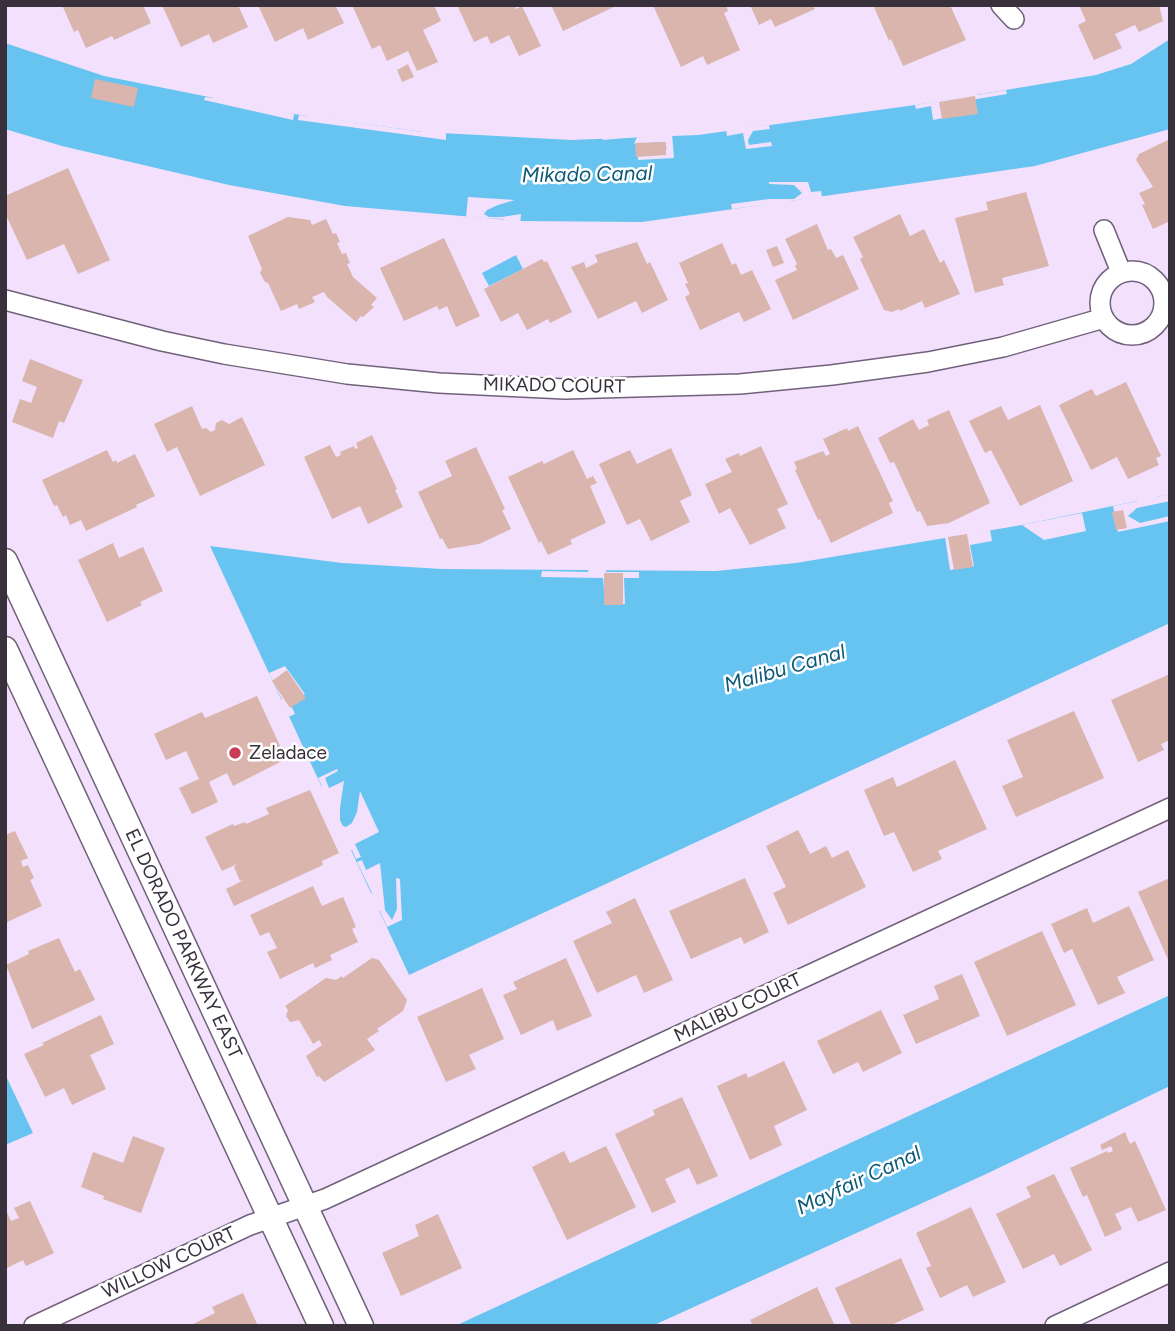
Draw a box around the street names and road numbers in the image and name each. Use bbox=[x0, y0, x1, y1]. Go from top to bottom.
street label: MIKADO COURT bbox=[483, 373, 625, 399]
street label: EL DORADO PARKWAY EAST bbox=[120, 825, 246, 1063]
street label: MALIBU COURT bbox=[671, 969, 805, 1047]
street label: WILLOW COURT bbox=[99, 1222, 239, 1304]

